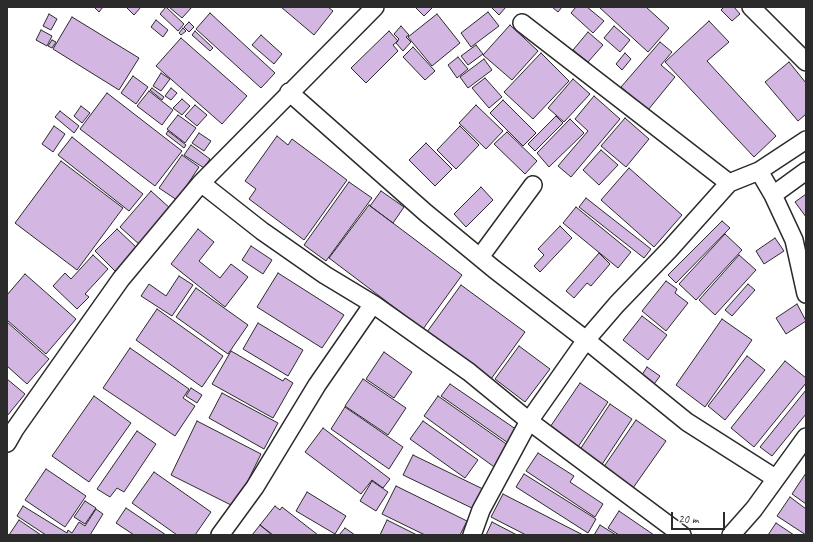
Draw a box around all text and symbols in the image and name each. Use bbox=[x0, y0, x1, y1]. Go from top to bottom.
scale bar bbox=[673, 504, 727, 530]
text: 20 m bbox=[678, 511, 698, 527]

